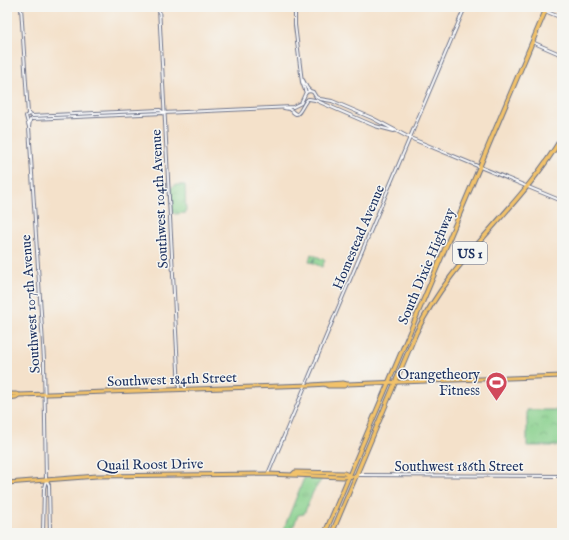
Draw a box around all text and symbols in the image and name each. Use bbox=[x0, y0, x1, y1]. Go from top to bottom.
street label: Southwest 104th Avenue bbox=[147, 128, 173, 269]
street label: Homestead Avenue bbox=[329, 182, 389, 292]
street label: South Dixie Highway bbox=[394, 205, 460, 327]
street label: Southwest 107th Avenue bbox=[17, 233, 45, 374]
road number: US 1 bbox=[453, 242, 487, 264]
place label: Orangetheory Fitness bbox=[398, 366, 480, 400]
street label: Southwest 184th Street bbox=[107, 369, 237, 391]
sports icon: Orangetheory Fitness bbox=[483, 369, 509, 402]
street label: Quail Roost Drive bbox=[97, 455, 204, 475]
street label: Southwest 186th Street bbox=[394, 458, 524, 476]

